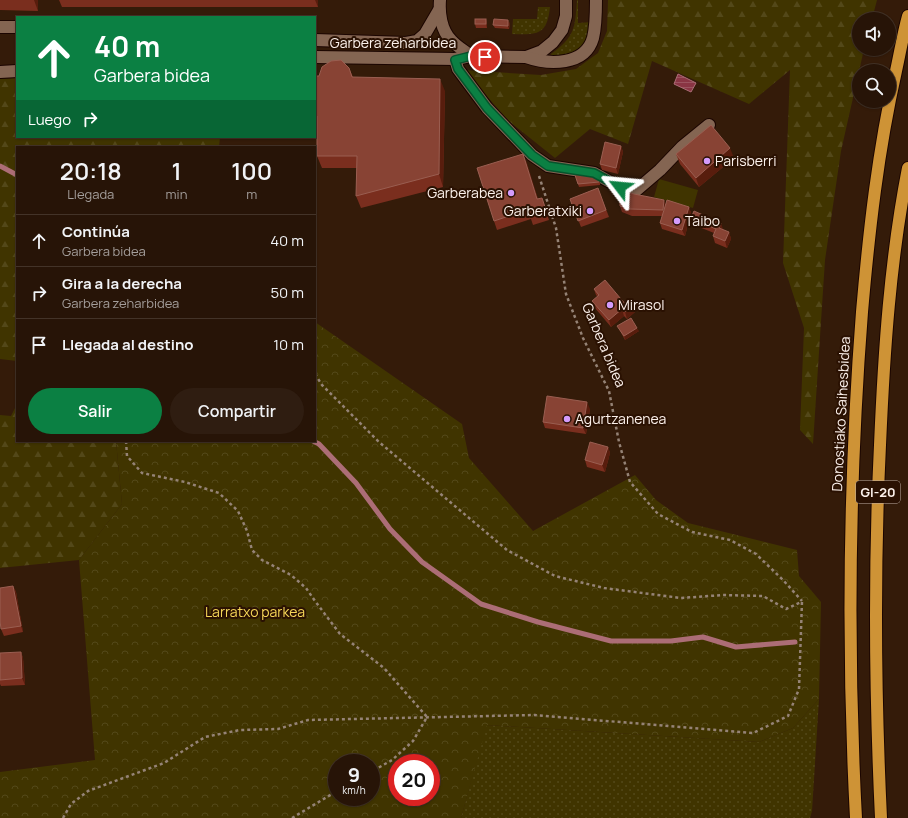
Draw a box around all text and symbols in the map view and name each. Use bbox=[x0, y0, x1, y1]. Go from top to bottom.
map controls bbox=[852, 12, 896, 108]
button: sound bbox=[852, 12, 896, 56]
text: 40 m bbox=[94, 27, 160, 65]
icon: ahead bbox=[28, 32, 80, 84]
street label: Garbera zeharbidea bbox=[330, 33, 456, 52]
pin bbox=[468, 40, 502, 74]
icon: arrive bbox=[474, 46, 496, 68]
text: Garbera bidea bbox=[94, 63, 210, 87]
button: search bbox=[852, 64, 896, 108]
icon: right bbox=[79, 108, 101, 130]
text: Luego bbox=[28, 109, 71, 130]
place label: Parisberri bbox=[715, 151, 776, 170]
text: 20:18 bbox=[60, 154, 122, 187]
text: 1 bbox=[171, 154, 182, 187]
text: 100 bbox=[231, 154, 272, 187]
marker: Parisberri bbox=[702, 156, 712, 166]
position arrow bbox=[599, 166, 641, 208]
place label: Garberabea bbox=[427, 183, 503, 202]
text: Llegada bbox=[67, 185, 114, 203]
text: min bbox=[166, 185, 187, 203]
text: m bbox=[246, 185, 257, 203]
marker: Garberabea bbox=[506, 188, 516, 198]
place label: Garberatxiki bbox=[504, 201, 582, 220]
marker: Garberatxiki bbox=[585, 206, 595, 216]
place label: Taibo bbox=[685, 211, 720, 230]
marker: Taibo bbox=[672, 216, 682, 226]
text: Continúa bbox=[62, 221, 130, 242]
icon: ahead bbox=[28, 230, 50, 252]
text: 40 m bbox=[270, 230, 304, 251]
text: Garbera bidea bbox=[62, 242, 146, 260]
text: Gira a la derecha bbox=[62, 273, 182, 294]
icon: right bbox=[28, 282, 50, 304]
text: 50 m bbox=[270, 282, 304, 303]
text: Garbera zeharbidea bbox=[62, 294, 179, 312]
place label: Mirasol bbox=[618, 295, 664, 314]
street label: Garbera bidea bbox=[578, 300, 631, 390]
marker: Mirasol bbox=[605, 300, 615, 310]
icon: arrive bbox=[28, 334, 50, 356]
text: Llegada al destino bbox=[62, 334, 194, 355]
text: 10 m bbox=[273, 334, 304, 355]
street label: Donostiako Saihesbidea bbox=[827, 336, 854, 492]
button: Salir bbox=[28, 388, 162, 434]
button: Compartir bbox=[170, 388, 304, 434]
place label: Agurtzanenea bbox=[575, 409, 666, 428]
marker: Agurtzanenea bbox=[562, 414, 572, 424]
road number: GI-20 bbox=[856, 481, 900, 503]
park label: Larratxo parkea bbox=[205, 602, 305, 621]
speed limit sign: 20 bbox=[388, 754, 440, 806]
text: 9 bbox=[348, 761, 360, 788]
text: km/h bbox=[342, 783, 366, 797]

